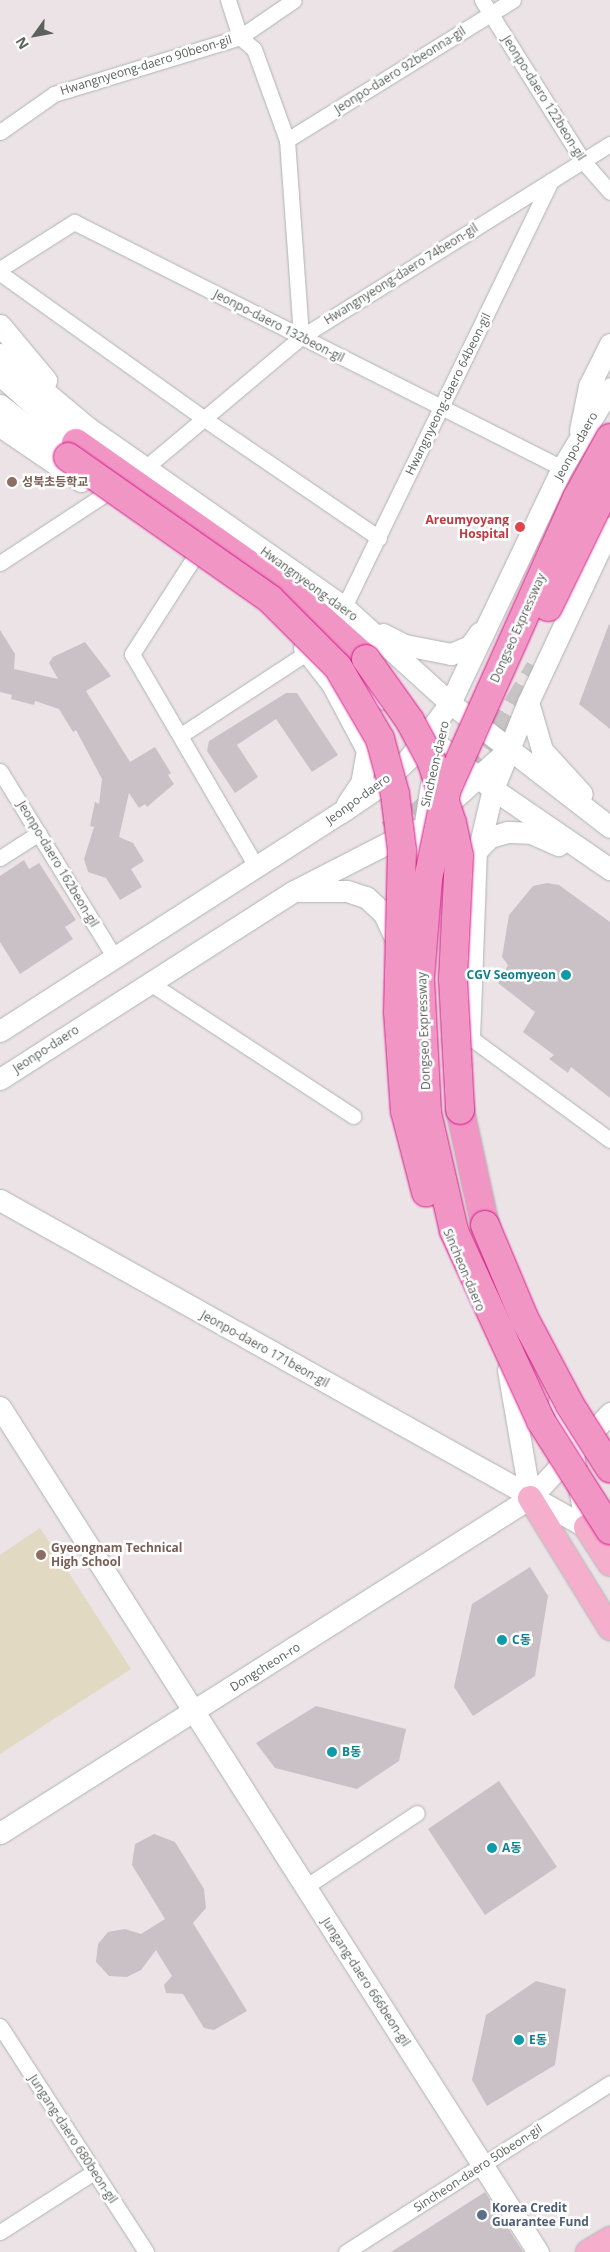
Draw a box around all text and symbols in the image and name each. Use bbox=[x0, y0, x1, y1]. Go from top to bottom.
north arrow bbox=[10, 10, 60, 60]
street label: Jeonpo-daero 92beonna-gil bbox=[332, 24, 468, 116]
street label: Hwangnyeong-daero 90beon-gil bbox=[59, 32, 233, 98]
text: N bbox=[11, 33, 33, 53]
street label: Jeonpo-daero 122beon-gil bbox=[500, 33, 588, 163]
street label: Hwangnyeong-daero 74beon-gil bbox=[321, 221, 481, 327]
street label: Jeonpo-daero 132beon-gil bbox=[211, 287, 347, 365]
street label: Hwangnyeong-daero 64beon-gil bbox=[402, 311, 494, 477]
street label: Jeonpo-daero bbox=[551, 409, 601, 483]
place label: 성북초등학교 bbox=[22, 475, 88, 489]
marker: 성북초등학교 bbox=[6, 476, 18, 488]
place label: Areumyoyang Hospital bbox=[426, 513, 509, 541]
marker: Areumyoyang Hospital bbox=[513, 520, 527, 534]
street label: Hwangnyeong-daero bbox=[258, 544, 360, 624]
street label: Dongseo Expressway bbox=[487, 571, 549, 685]
street label: Sincheon-daero bbox=[418, 719, 452, 809]
street label: Jeonpo-daero bbox=[323, 771, 393, 827]
street label: Jeonpo-daero 162beon-gil bbox=[15, 798, 101, 930]
place label: CGV Seomyeon bbox=[467, 968, 556, 982]
marker: CGV Seomyeon bbox=[560, 969, 572, 981]
street label: Dongseo Expressway bbox=[415, 972, 433, 1090]
street label: Jeonpo-daero bbox=[10, 1022, 82, 1076]
street label: Sincheon-daero bbox=[440, 1227, 488, 1313]
street label: Jeonpo-daero 171beon-gil bbox=[198, 1308, 332, 1390]
place label: Gyeongnam Technical High School bbox=[51, 1541, 182, 1569]
marker: Gyeongnam Technical High School bbox=[35, 1549, 47, 1561]
place label: C동 bbox=[512, 1633, 531, 1647]
marker: C동 bbox=[496, 1634, 508, 1646]
street label: Dongcheon-ro bbox=[227, 1640, 303, 1694]
place label: B동 bbox=[342, 1745, 361, 1759]
marker: B동 bbox=[326, 1746, 338, 1758]
place label: A동 bbox=[502, 1841, 521, 1855]
marker: A동 bbox=[486, 1842, 498, 1854]
street label: Jungang-daero 666beon-gil bbox=[319, 1915, 413, 2049]
place label: E동 bbox=[529, 2033, 547, 2047]
marker: E동 bbox=[513, 2034, 525, 2046]
street label: Jungang-daero 680beon-gil bbox=[26, 2072, 120, 2206]
street label: Sincheon-daero 50beon-gil bbox=[411, 2121, 545, 2215]
place label: Korea Credit Guarantee Fund bbox=[492, 2201, 589, 2229]
marker: Korea Credit Guarantee Fund bbox=[476, 2209, 488, 2221]

